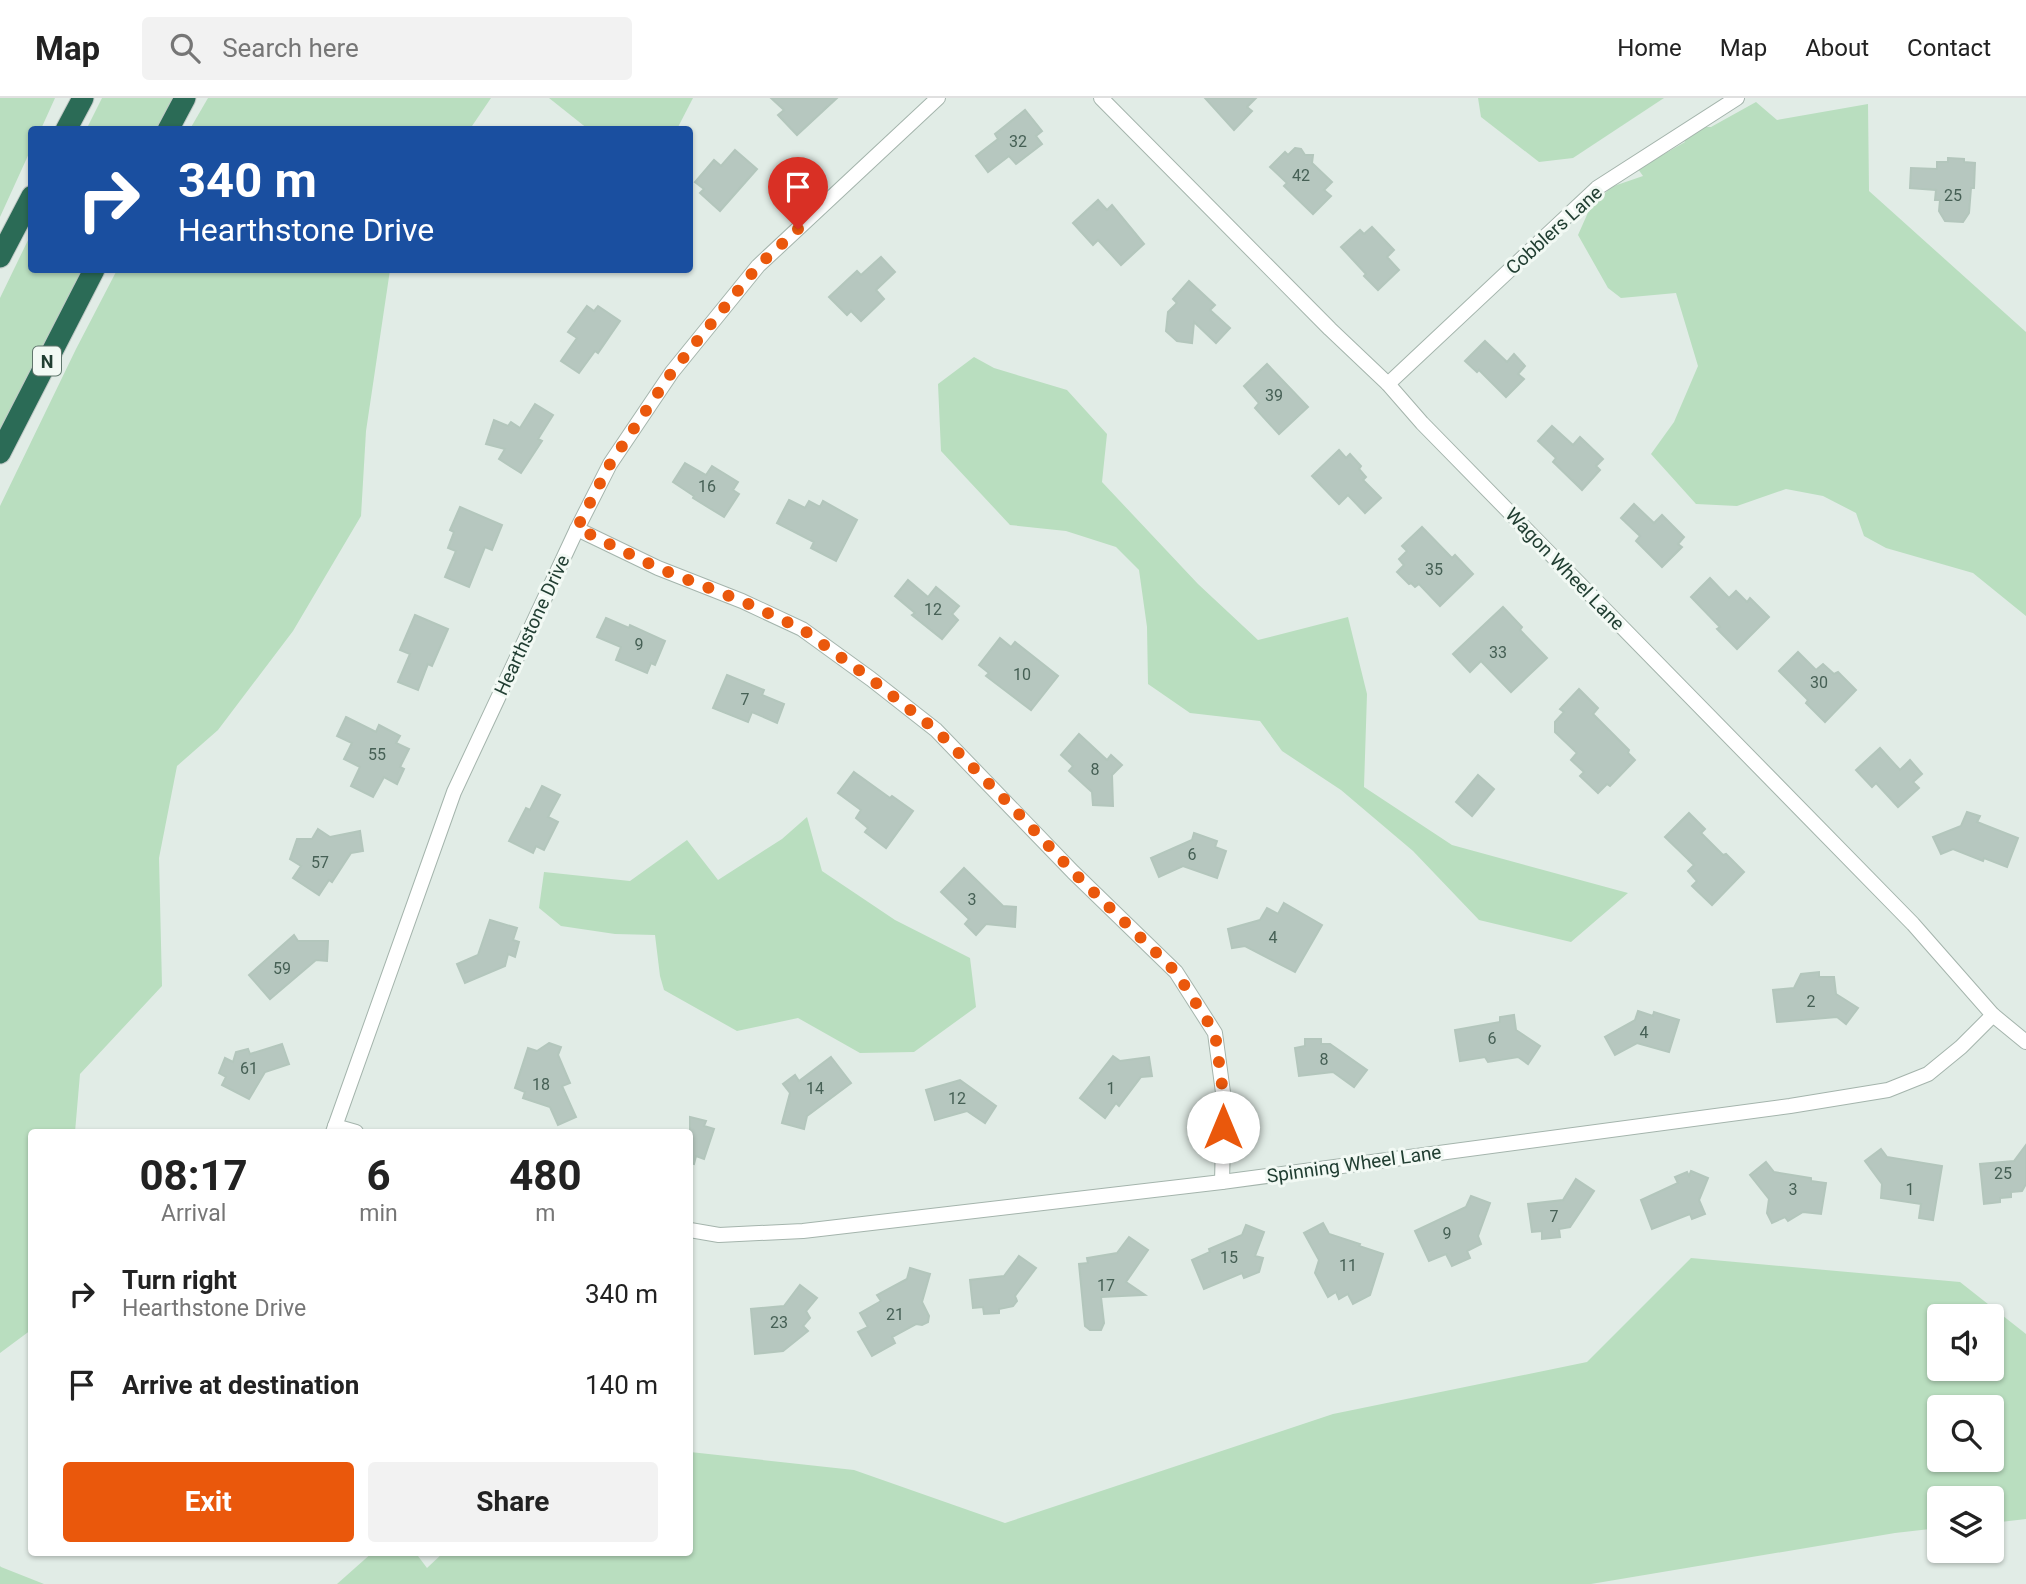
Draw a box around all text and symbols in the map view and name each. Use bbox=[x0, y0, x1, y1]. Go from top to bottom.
search box bbox=[142, 17, 632, 80]
text: Map bbox=[35, 29, 100, 68]
icon: search bbox=[166, 29, 204, 67]
text: Search here bbox=[222, 33, 359, 63]
text: Home bbox=[1617, 34, 1682, 62]
text: Map bbox=[1720, 34, 1767, 62]
text: About bbox=[1805, 34, 1869, 62]
text: Contact bbox=[1907, 34, 1991, 62]
house number: 32 bbox=[1009, 132, 1027, 151]
text: 340 m bbox=[178, 152, 317, 209]
icon: right bbox=[63, 154, 154, 245]
pin bbox=[768, 157, 828, 229]
house number: 42 bbox=[1292, 166, 1310, 185]
icon: arrive bbox=[779, 168, 817, 206]
street label: Cobblers Lane bbox=[1501, 181, 1607, 279]
house number: 25 bbox=[1944, 186, 1962, 205]
text: Hearthstone Drive bbox=[178, 211, 434, 249]
road number: N bbox=[33, 346, 61, 376]
house number: 39 bbox=[1265, 386, 1283, 405]
house number: 16 bbox=[698, 477, 716, 496]
street label: Wagon Wheel Lane bbox=[1501, 503, 1629, 635]
street label: Hearthstone Drive bbox=[489, 551, 575, 699]
house number: 35 bbox=[1425, 560, 1443, 579]
house number: 12 bbox=[924, 600, 942, 619]
house number: 9 bbox=[635, 635, 644, 654]
house number: 33 bbox=[1489, 643, 1507, 662]
house number: 10 bbox=[1013, 665, 1031, 684]
house number: 30 bbox=[1810, 673, 1828, 692]
house number: 7 bbox=[741, 690, 750, 709]
house number: 55 bbox=[368, 745, 386, 764]
house number: 8 bbox=[1091, 760, 1100, 779]
house number: 6 bbox=[1188, 845, 1197, 864]
house number: 57 bbox=[311, 853, 329, 872]
house number: 3 bbox=[968, 890, 977, 909]
house number: 4 bbox=[1269, 928, 1278, 947]
house number: 59 bbox=[273, 959, 291, 978]
house number: 2 bbox=[1807, 992, 1816, 1011]
house number: 4 bbox=[1640, 1023, 1649, 1042]
house number: 6 bbox=[1488, 1029, 1497, 1048]
house number: 8 bbox=[1320, 1050, 1329, 1069]
house number: 61 bbox=[240, 1059, 258, 1078]
house number: 18 bbox=[532, 1075, 550, 1094]
house number: 14 bbox=[806, 1079, 824, 1098]
house number: 1 bbox=[1107, 1079, 1116, 1098]
house number: 12 bbox=[948, 1089, 966, 1108]
position arrow bbox=[1186, 1090, 1260, 1164]
street label: Spinning Wheel Lane bbox=[1265, 1140, 1443, 1188]
text: 08:17 bbox=[140, 1151, 248, 1200]
text: 6 bbox=[366, 1151, 391, 1200]
text: 480 bbox=[509, 1151, 582, 1200]
house number: 25 bbox=[1994, 1164, 2012, 1183]
house number: 3 bbox=[1789, 1180, 1798, 1199]
house number: 1 bbox=[1906, 1180, 1915, 1199]
text: Arrival bbox=[161, 1200, 226, 1227]
text: min bbox=[359, 1200, 398, 1227]
text: m bbox=[535, 1200, 555, 1227]
house number: 7 bbox=[1550, 1207, 1559, 1226]
house number: 9 bbox=[1443, 1224, 1452, 1243]
house number: 15 bbox=[1220, 1248, 1238, 1267]
house number: 11 bbox=[1339, 1256, 1357, 1275]
text: Turn right bbox=[122, 1265, 237, 1295]
icon: right bbox=[63, 1275, 101, 1313]
house number: 17 bbox=[1097, 1276, 1115, 1295]
text: 340 m bbox=[585, 1279, 658, 1309]
text: Hearthstone Drive bbox=[122, 1295, 306, 1322]
map controls bbox=[1927, 1304, 2004, 1563]
button: sound bbox=[1927, 1304, 2004, 1381]
house number: 21 bbox=[886, 1305, 904, 1324]
house number: 23 bbox=[770, 1313, 788, 1332]
icon: arrive bbox=[63, 1366, 101, 1404]
text: Arrive at destination bbox=[122, 1370, 359, 1400]
text: 140 m bbox=[585, 1370, 658, 1400]
button: search bbox=[1927, 1395, 2004, 1472]
button: Exit bbox=[63, 1462, 354, 1542]
button: Share bbox=[368, 1462, 658, 1542]
button: layers bbox=[1927, 1486, 2004, 1563]

